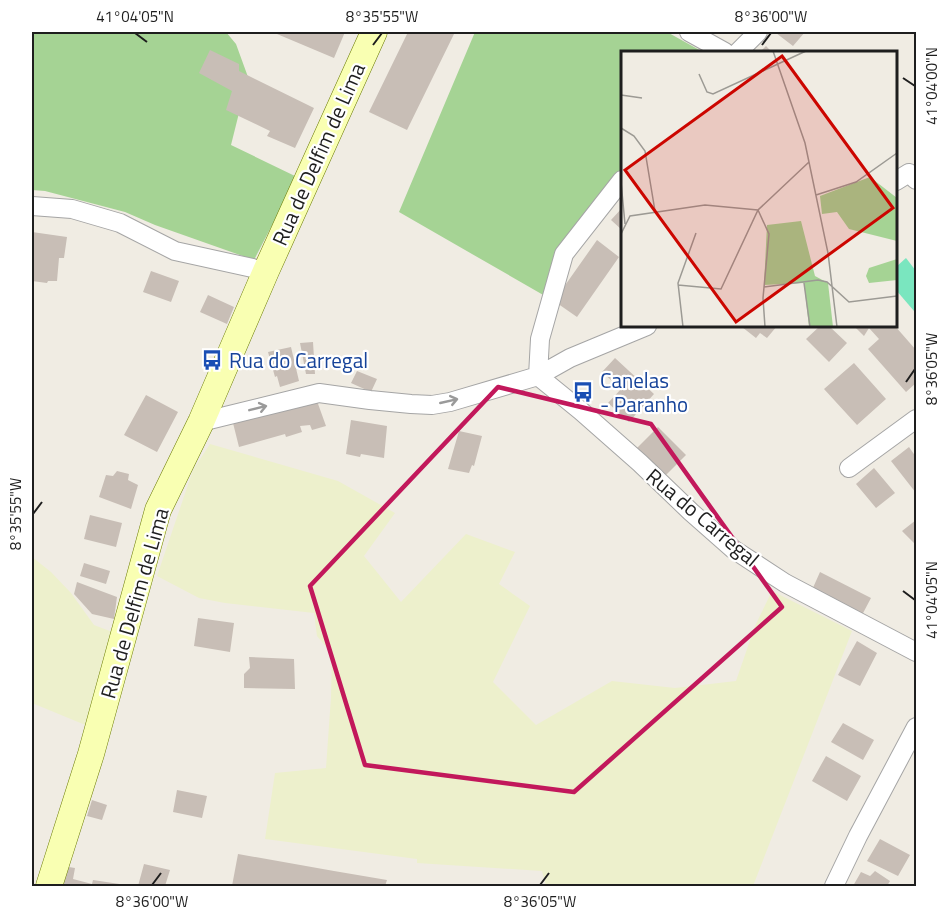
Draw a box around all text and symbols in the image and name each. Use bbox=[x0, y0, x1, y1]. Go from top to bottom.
text: 41°04'05"N bbox=[96, 5, 174, 28]
text: 8°35'55"W bbox=[346, 5, 418, 28]
text: 8°36'00"W bbox=[735, 5, 807, 28]
text: 41°04'00"N bbox=[920, 47, 943, 125]
inset map bbox=[621, 51, 897, 327]
street label: Rua de Delfim de Lima bbox=[263, 57, 373, 251]
text: 8°36'05"W bbox=[920, 333, 943, 405]
place label: Rua do Carregal bbox=[229, 344, 368, 376]
bus stop icon: Rua do Carregal bbox=[200, 348, 224, 372]
place label: Canelas - Paranho bbox=[600, 364, 688, 420]
bus stop icon: Canelas - Paranho bbox=[571, 380, 595, 404]
one-way arrow bbox=[439, 395, 459, 406]
one-way arrow bbox=[248, 402, 267, 413]
street label: Rua do Carregal bbox=[639, 460, 767, 574]
text: 8°35'55"W bbox=[4, 478, 27, 550]
street label: Rua de Delfim de Lima bbox=[91, 503, 177, 702]
text: 41°04'05"N bbox=[920, 561, 943, 639]
text: 8°36'00"W bbox=[116, 890, 188, 913]
text: 8°36'05"W bbox=[504, 890, 576, 913]

